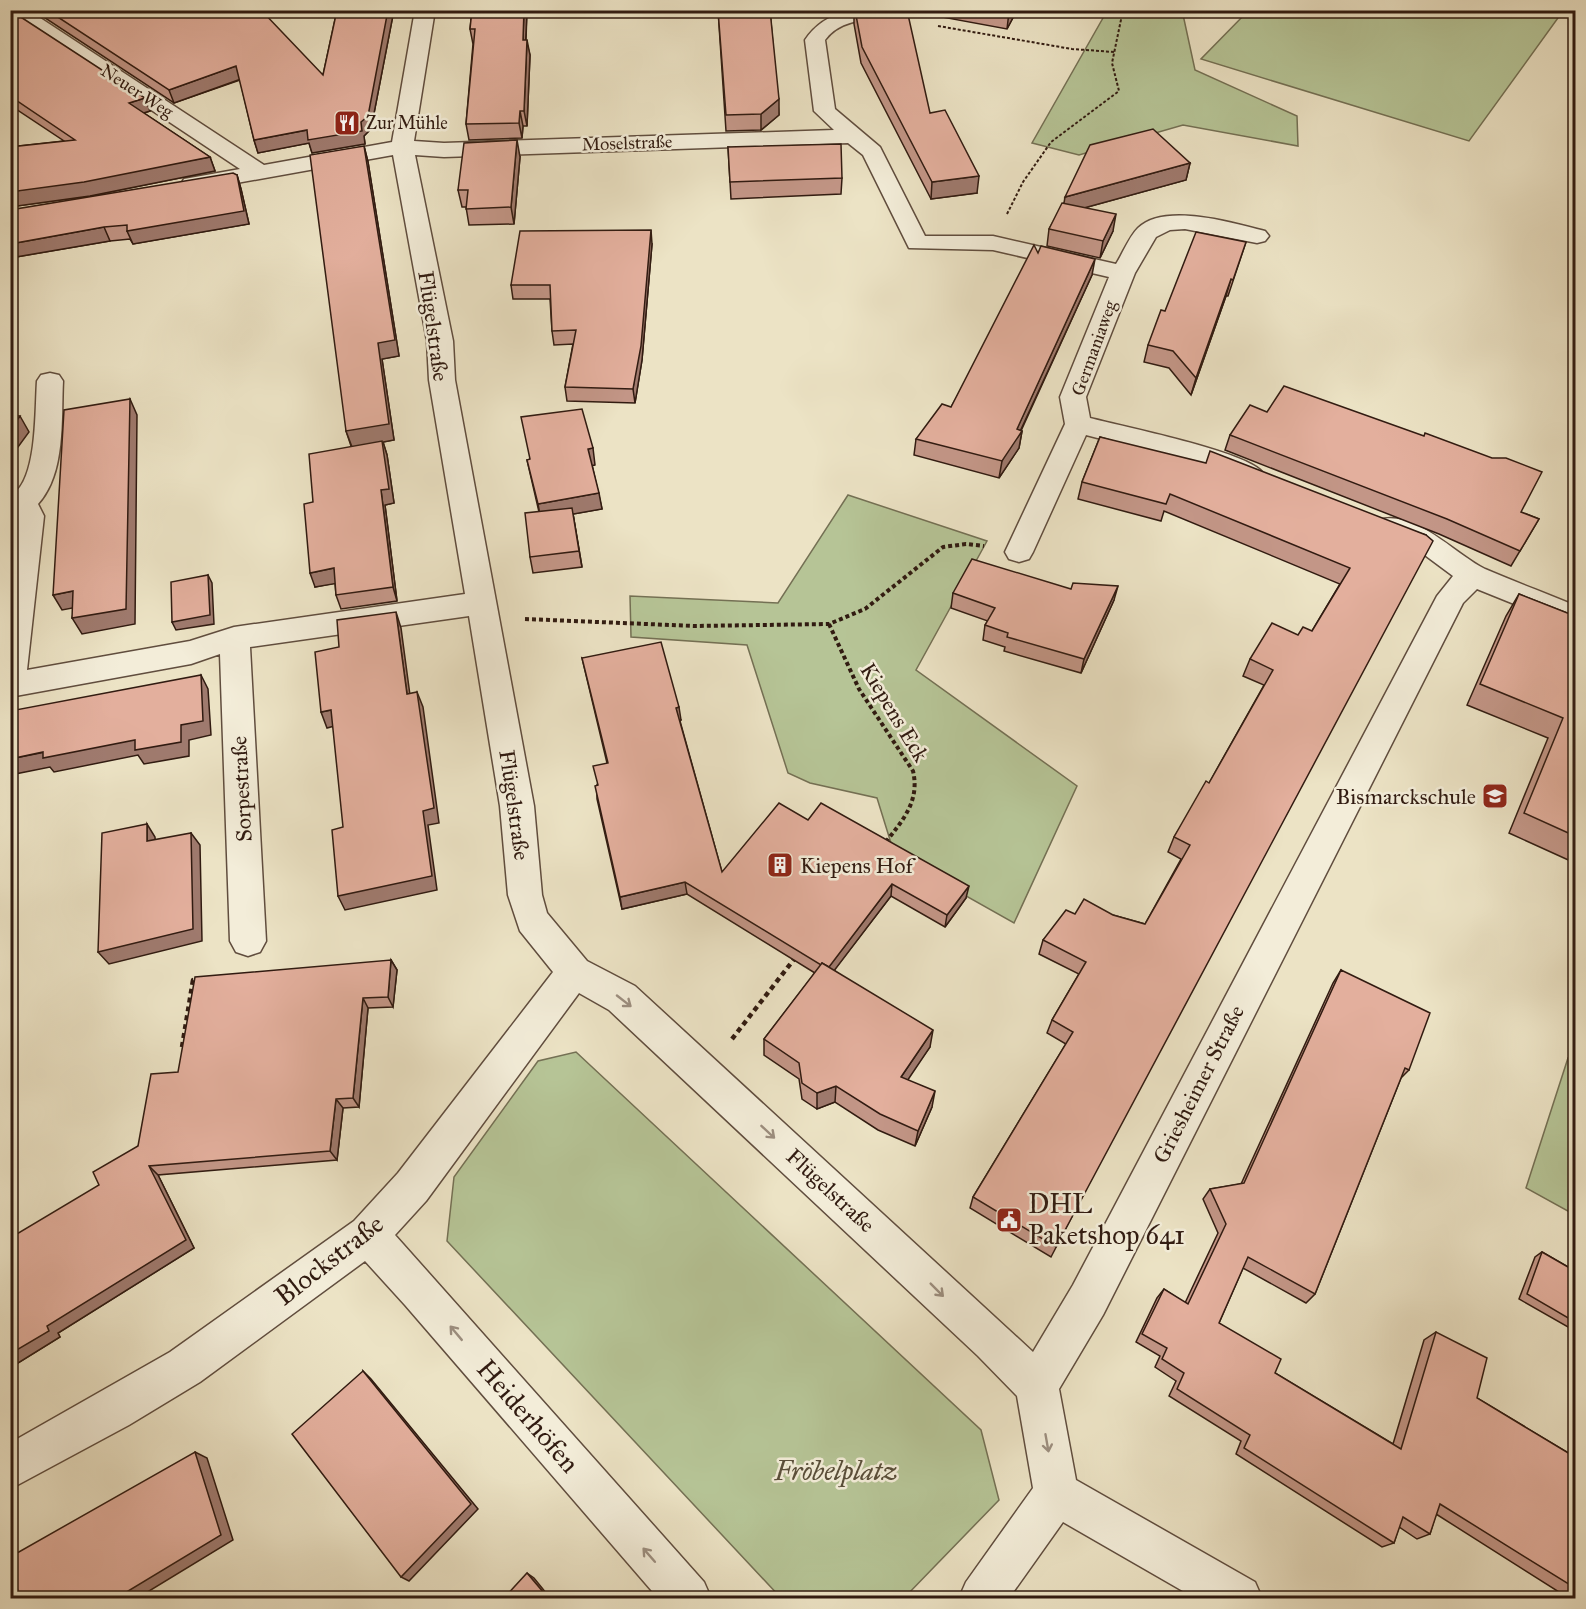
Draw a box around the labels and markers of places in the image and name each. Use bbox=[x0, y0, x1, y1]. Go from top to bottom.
restaurant icon: Zur Mühle bbox=[332, 108, 362, 138]
place label: Zur Mühle bbox=[366, 112, 448, 134]
school or university icon: Bismarckschule bbox=[1480, 781, 1510, 811]
place label: Bismarckschule bbox=[1336, 783, 1476, 810]
building icon: Kiepens Hof bbox=[765, 850, 795, 880]
place label: Kiepens Hof bbox=[800, 852, 916, 879]
place label: DHL Paketshop 641 bbox=[1028, 1187, 1185, 1251]
public building icon: DHL Paketshop 641 bbox=[994, 1205, 1024, 1235]

